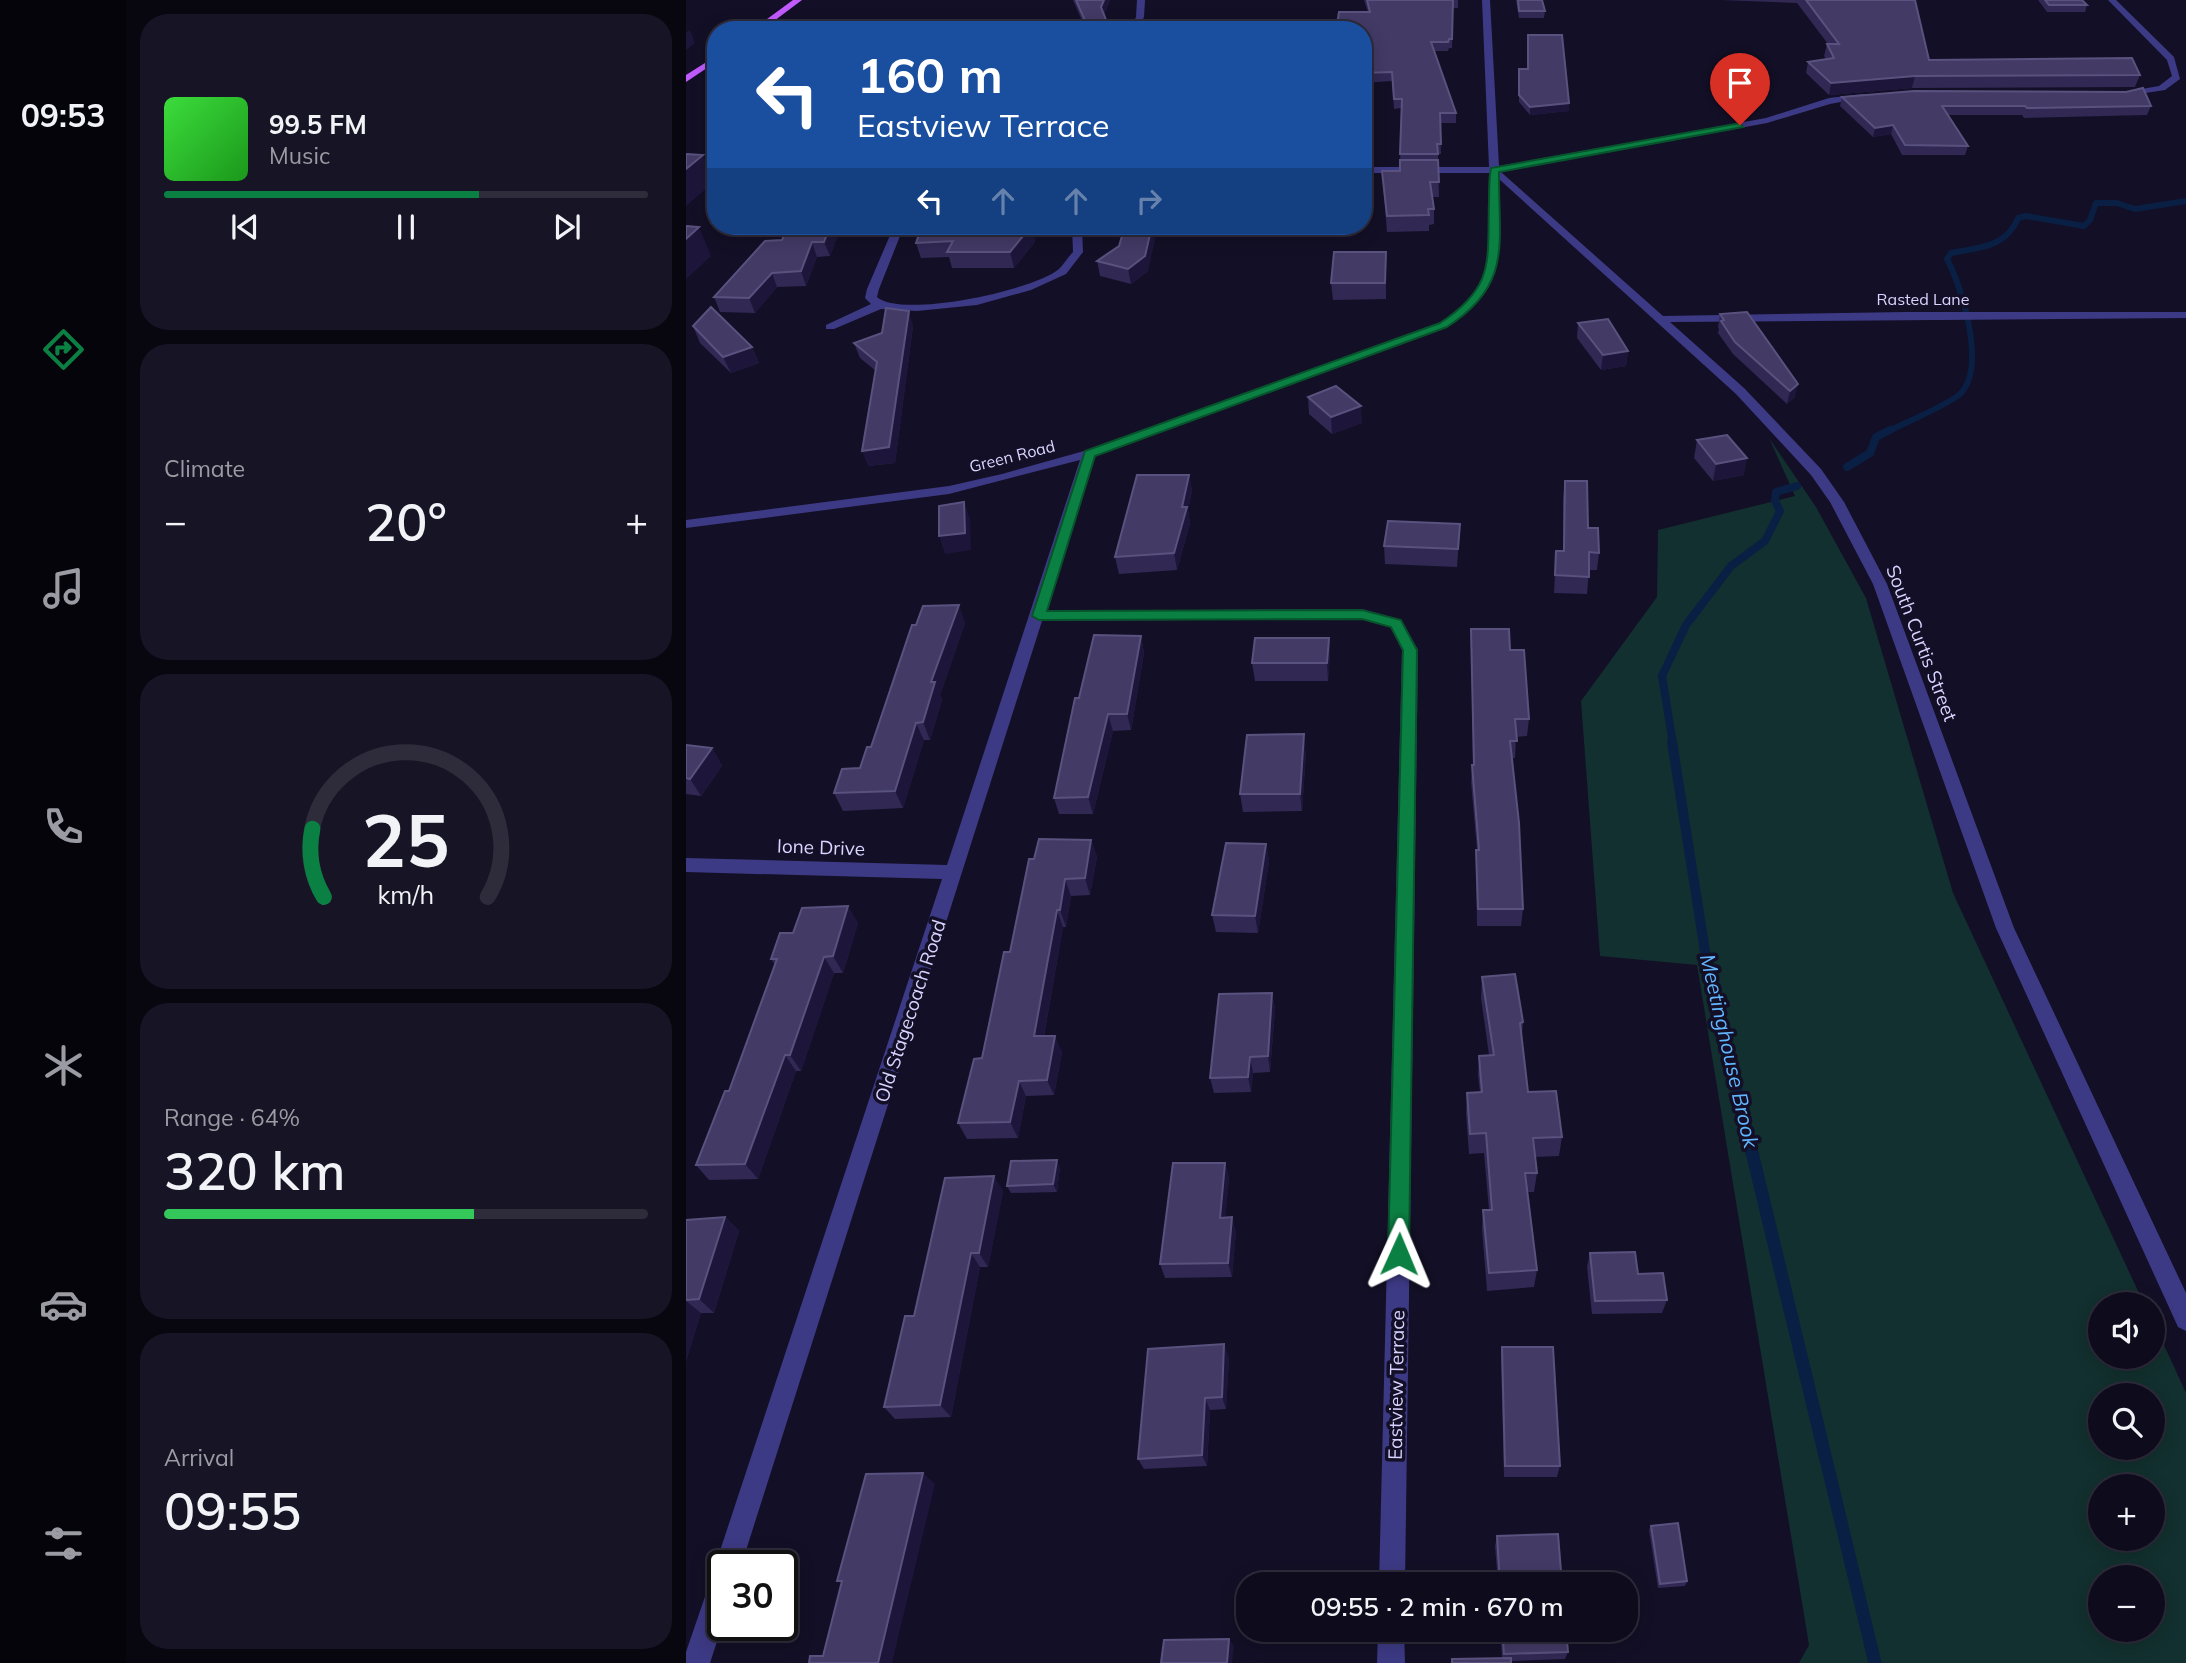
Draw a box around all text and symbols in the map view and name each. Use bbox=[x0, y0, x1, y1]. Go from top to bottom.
text: 160 m bbox=[857, 44, 1003, 105]
icon: left bbox=[742, 49, 833, 140]
pin bbox=[1710, 53, 1770, 125]
icon: arrive bbox=[1721, 64, 1759, 102]
text: 09:53 bbox=[21, 95, 105, 135]
text: Eastview Terrace bbox=[857, 105, 1109, 145]
text: 99.5 FM bbox=[269, 108, 367, 141]
text: Music bbox=[269, 141, 330, 170]
icon: left bbox=[911, 182, 949, 220]
icon: ahead bbox=[984, 182, 1022, 220]
icon: ahead bbox=[1057, 182, 1095, 220]
icon: right bbox=[1130, 182, 1168, 220]
icon: previous bbox=[226, 208, 264, 246]
icon: pause bbox=[387, 208, 425, 246]
icon: next bbox=[548, 208, 586, 246]
street label: Rasted Lane bbox=[1877, 289, 1969, 309]
icon: directions bbox=[39, 325, 88, 374]
street label: Green Road bbox=[967, 436, 1057, 476]
text: Climate bbox=[164, 454, 245, 483]
text: 20° bbox=[365, 489, 447, 554]
text: − bbox=[164, 497, 187, 545]
text: + bbox=[625, 497, 648, 545]
street label: South Curtis Street bbox=[1881, 561, 1963, 725]
icon: music bbox=[39, 564, 88, 613]
text: 25 bbox=[362, 795, 450, 886]
icon: phone bbox=[39, 802, 88, 851]
street label: Ione Drive bbox=[777, 833, 865, 861]
text: km/h bbox=[378, 879, 434, 910]
street label: Old Stagecoach Road bbox=[869, 917, 951, 1105]
water label: Meetinghouse Brook bbox=[1695, 951, 1765, 1152]
icon: climate bbox=[39, 1041, 88, 1090]
text: Range · 64% bbox=[164, 1103, 300, 1132]
text: 320 km bbox=[164, 1138, 345, 1203]
position arrow bbox=[1362, 1217, 1436, 1291]
icon: car bbox=[39, 1280, 88, 1329]
map controls bbox=[2088, 1292, 2165, 1642]
button: sound bbox=[2088, 1292, 2165, 1369]
street label: Eastview Terrace bbox=[1383, 1310, 1409, 1460]
button: search bbox=[2088, 1383, 2165, 1460]
text: Arrival bbox=[164, 1443, 234, 1472]
button: + bbox=[2088, 1474, 2165, 1551]
text: 09:55 bbox=[164, 1478, 301, 1543]
icon: filters bbox=[39, 1519, 88, 1568]
speed limit sign: 30 bbox=[707, 1550, 798, 1641]
button: − bbox=[2088, 1565, 2165, 1642]
text: 09:55 · 2 min · 670 m bbox=[1310, 1590, 1564, 1623]

